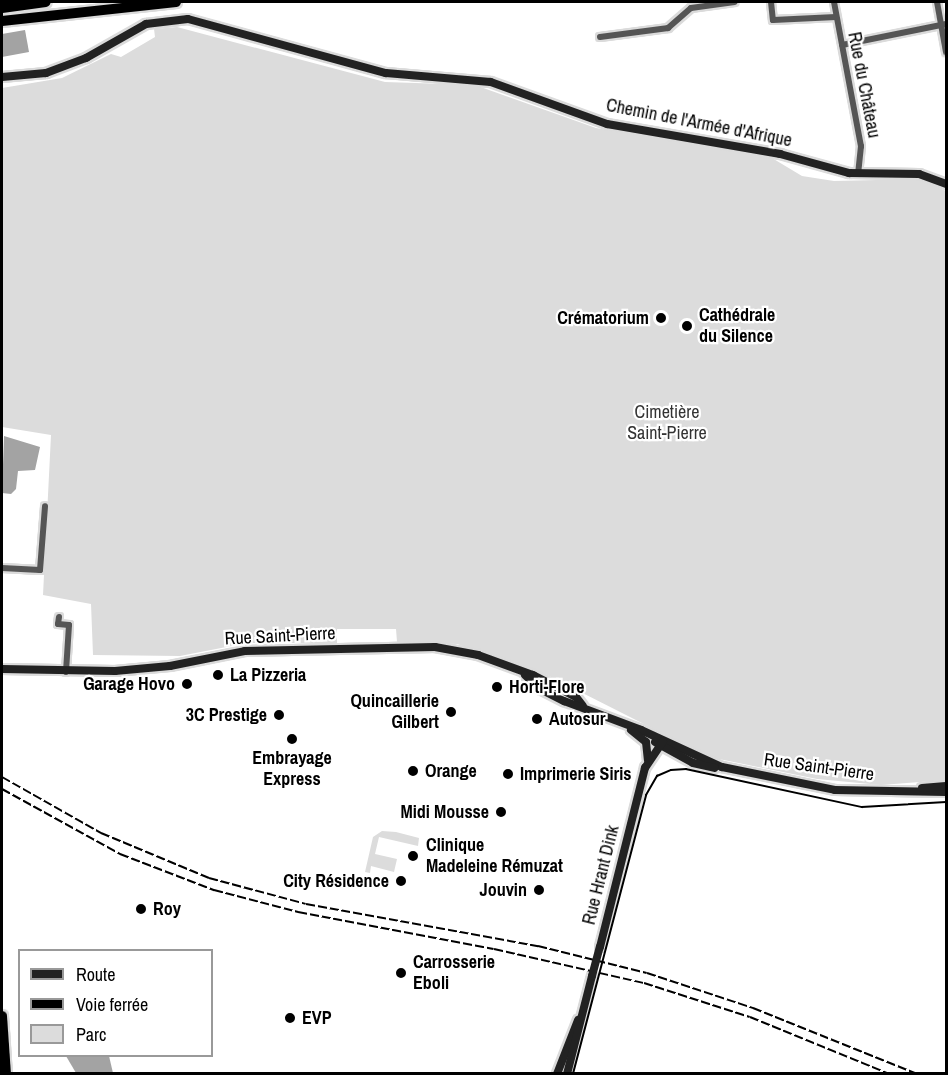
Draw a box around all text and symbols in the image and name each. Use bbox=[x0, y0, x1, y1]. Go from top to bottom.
street label: Rue du Château bbox=[843, 30, 885, 140]
street label: Chemin de l'Armée d'Afrique bbox=[604, 94, 794, 152]
place label: Cathédrale du Silence bbox=[699, 305, 775, 348]
place label: Crématorium bbox=[557, 307, 649, 329]
marker: Crématorium bbox=[654, 311, 668, 325]
marker: Cathédrale du Silence bbox=[680, 319, 694, 333]
park label: Cimetière Saint-Pierre bbox=[627, 402, 707, 444]
street label: Rue Saint-Pierre bbox=[224, 622, 336, 650]
place label: La Pizzeria bbox=[230, 664, 306, 686]
marker: La Pizzeria bbox=[211, 668, 225, 682]
place label: Garage Hovo bbox=[83, 673, 175, 695]
place label: Horti-Flore bbox=[509, 676, 584, 698]
marker: Garage Hovo bbox=[180, 677, 194, 691]
marker: Horti-Flore bbox=[490, 680, 504, 694]
place label: Quincaillerie Gilbert bbox=[350, 691, 439, 734]
place label: 3C Prestige bbox=[186, 704, 267, 726]
marker: Quincaillerie Gilbert bbox=[444, 705, 458, 719]
marker: 3C Prestige bbox=[272, 708, 286, 722]
place label: Autosur bbox=[549, 708, 606, 730]
marker: Autosur bbox=[530, 712, 544, 726]
marker: Embrayage Express bbox=[285, 732, 299, 746]
place label: Embrayage Express bbox=[252, 748, 332, 790]
street label: Rue Saint-Pierre bbox=[763, 749, 875, 785]
place label: Orange bbox=[425, 760, 477, 782]
place label: Imprimerie Siris bbox=[520, 763, 632, 785]
marker: Orange bbox=[406, 764, 420, 778]
marker: Imprimerie Siris bbox=[501, 767, 515, 781]
place label: Midi Mousse bbox=[400, 801, 489, 823]
marker: Midi Mousse bbox=[494, 805, 508, 819]
street label: Rue Hrant Dink bbox=[578, 823, 624, 927]
place label: Clinique Madeleine Rémuzat bbox=[426, 835, 563, 878]
marker: Clinique Madeleine Rémuzat bbox=[404, 847, 422, 865]
place label: City Résidence bbox=[283, 870, 389, 892]
marker: City Résidence bbox=[394, 874, 408, 888]
place label: Jouvin bbox=[479, 879, 527, 901]
marker: Jouvin bbox=[532, 883, 546, 897]
place label: Roy bbox=[153, 898, 181, 920]
marker: Roy bbox=[134, 902, 148, 916]
legend bbox=[18, 949, 213, 1057]
place label: Carrosserie Eboli bbox=[413, 952, 495, 994]
text: Route bbox=[76, 962, 115, 987]
marker: Carrosserie Eboli bbox=[394, 966, 408, 980]
text: Voie ferrée bbox=[76, 992, 148, 1017]
place label: EVP bbox=[302, 1007, 332, 1029]
marker: EVP bbox=[283, 1011, 297, 1025]
text: Parc bbox=[76, 1022, 106, 1047]

